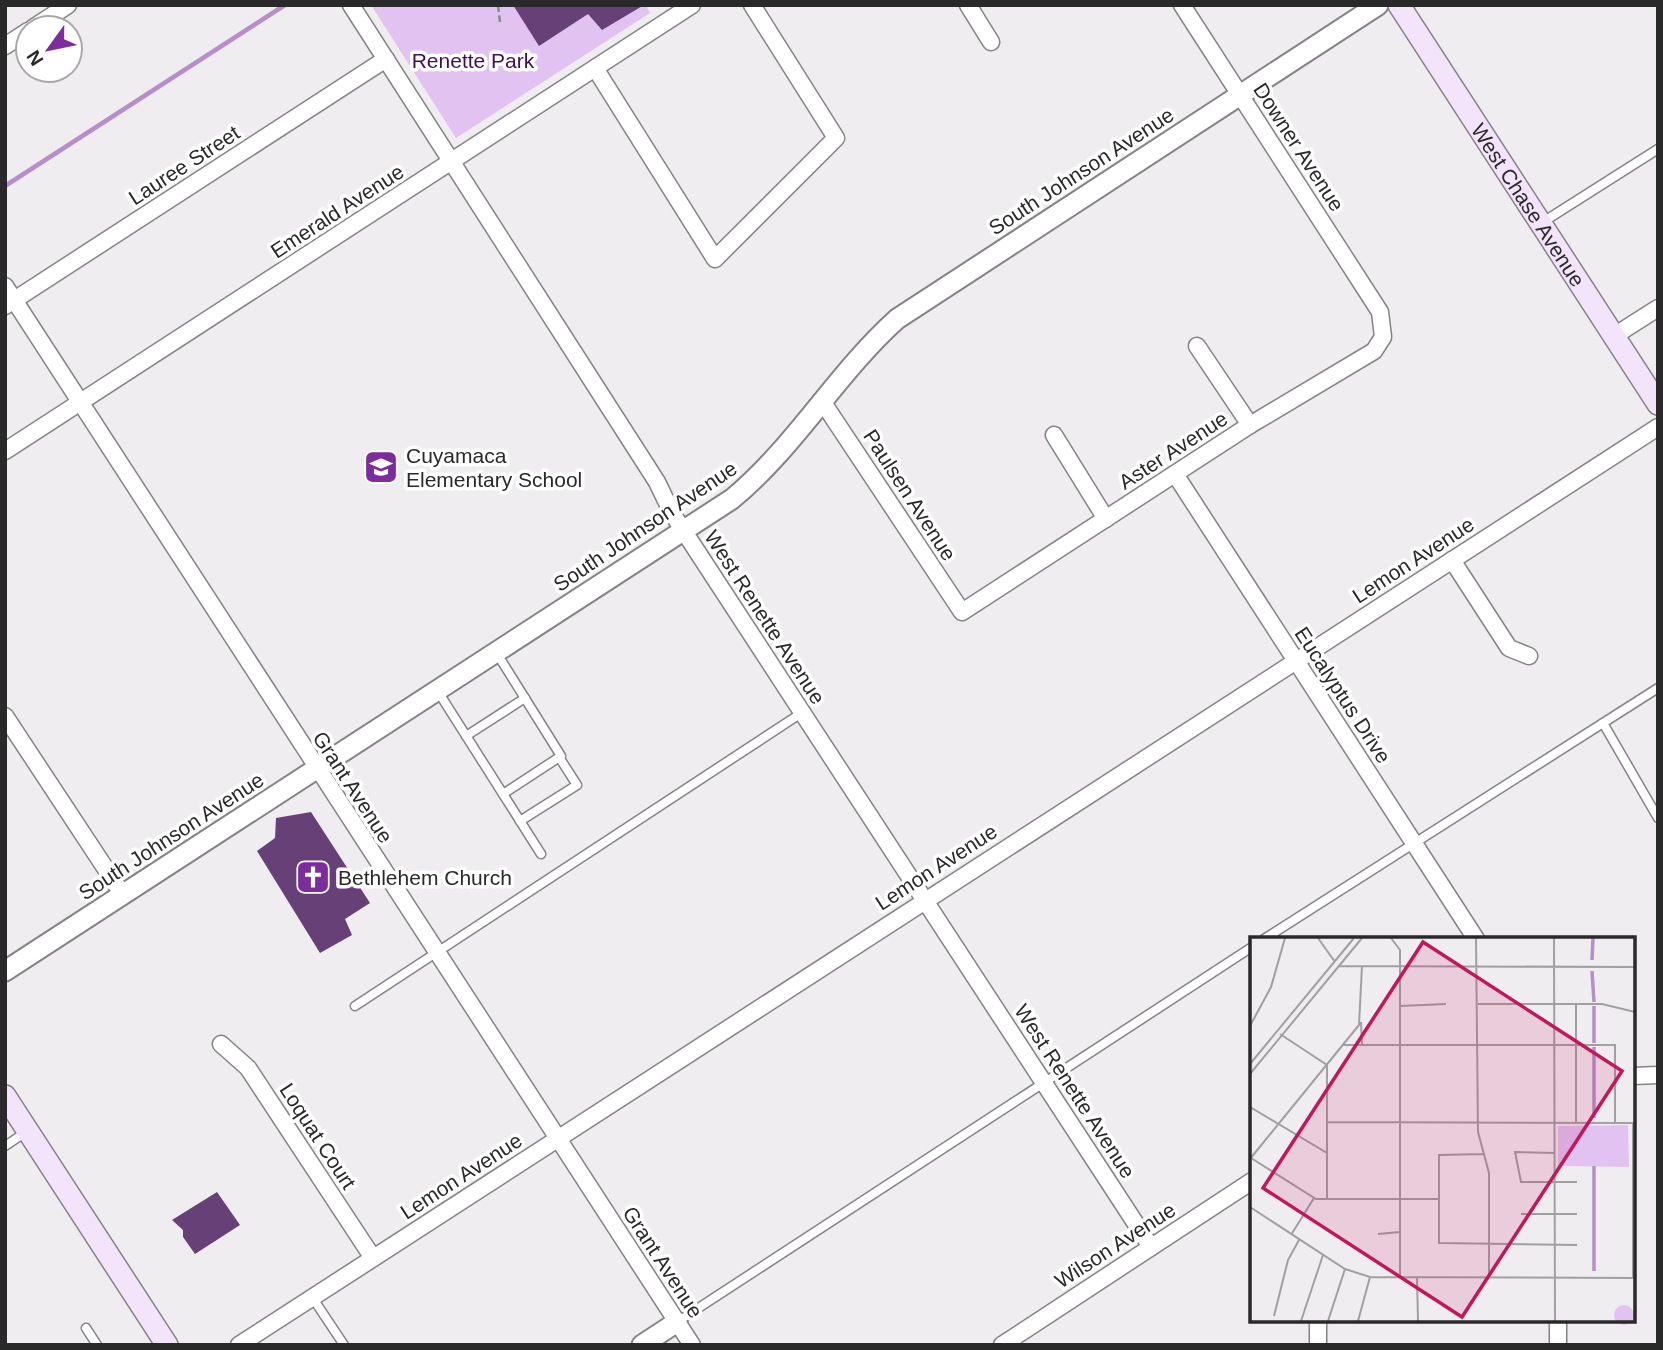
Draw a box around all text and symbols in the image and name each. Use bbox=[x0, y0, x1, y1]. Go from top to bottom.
north arrow bbox=[14, 14, 84, 84]
text: N bbox=[23, 47, 48, 69]
park label: Renette Park bbox=[412, 49, 535, 72]
street label: Downer Avenue bbox=[1249, 79, 1349, 215]
street label: South Johnson Avenue bbox=[984, 103, 1178, 239]
street label: West Chase Avenue bbox=[1467, 119, 1590, 290]
street label: Lauree Street bbox=[124, 121, 244, 209]
street label: Emerald Avenue bbox=[266, 159, 408, 263]
street label: Aster Avenue bbox=[1115, 406, 1231, 494]
street label: Paulsen Avenue bbox=[859, 425, 961, 565]
place label: Cuyamaca Elementary School bbox=[406, 444, 582, 491]
school or university icon: Cuyamaca Elementary School bbox=[362, 448, 400, 486]
street label: South Johnson Avenue bbox=[549, 456, 741, 596]
street label: Lemon Avenue bbox=[1348, 512, 1478, 608]
street label: West Renette Avenue bbox=[700, 526, 830, 708]
street label: Eucalyptus Drive bbox=[1290, 623, 1396, 767]
street label: Grant Avenue bbox=[308, 727, 398, 847]
street label: South Johnson Avenue bbox=[74, 768, 268, 904]
street label: Lemon Avenue bbox=[871, 819, 1001, 915]
church icon: Bethlehem Church bbox=[294, 858, 332, 896]
place label: Bethlehem Church bbox=[338, 866, 512, 889]
inset map bbox=[1250, 937, 1635, 1322]
street label: West Renette Avenue bbox=[1010, 1000, 1140, 1182]
street label: Loquat Court bbox=[275, 1079, 361, 1193]
street label: Lemon Avenue bbox=[396, 1128, 526, 1224]
street label: Wilson Avenue bbox=[1051, 1198, 1179, 1292]
street label: Grant Avenue bbox=[618, 1202, 708, 1322]

